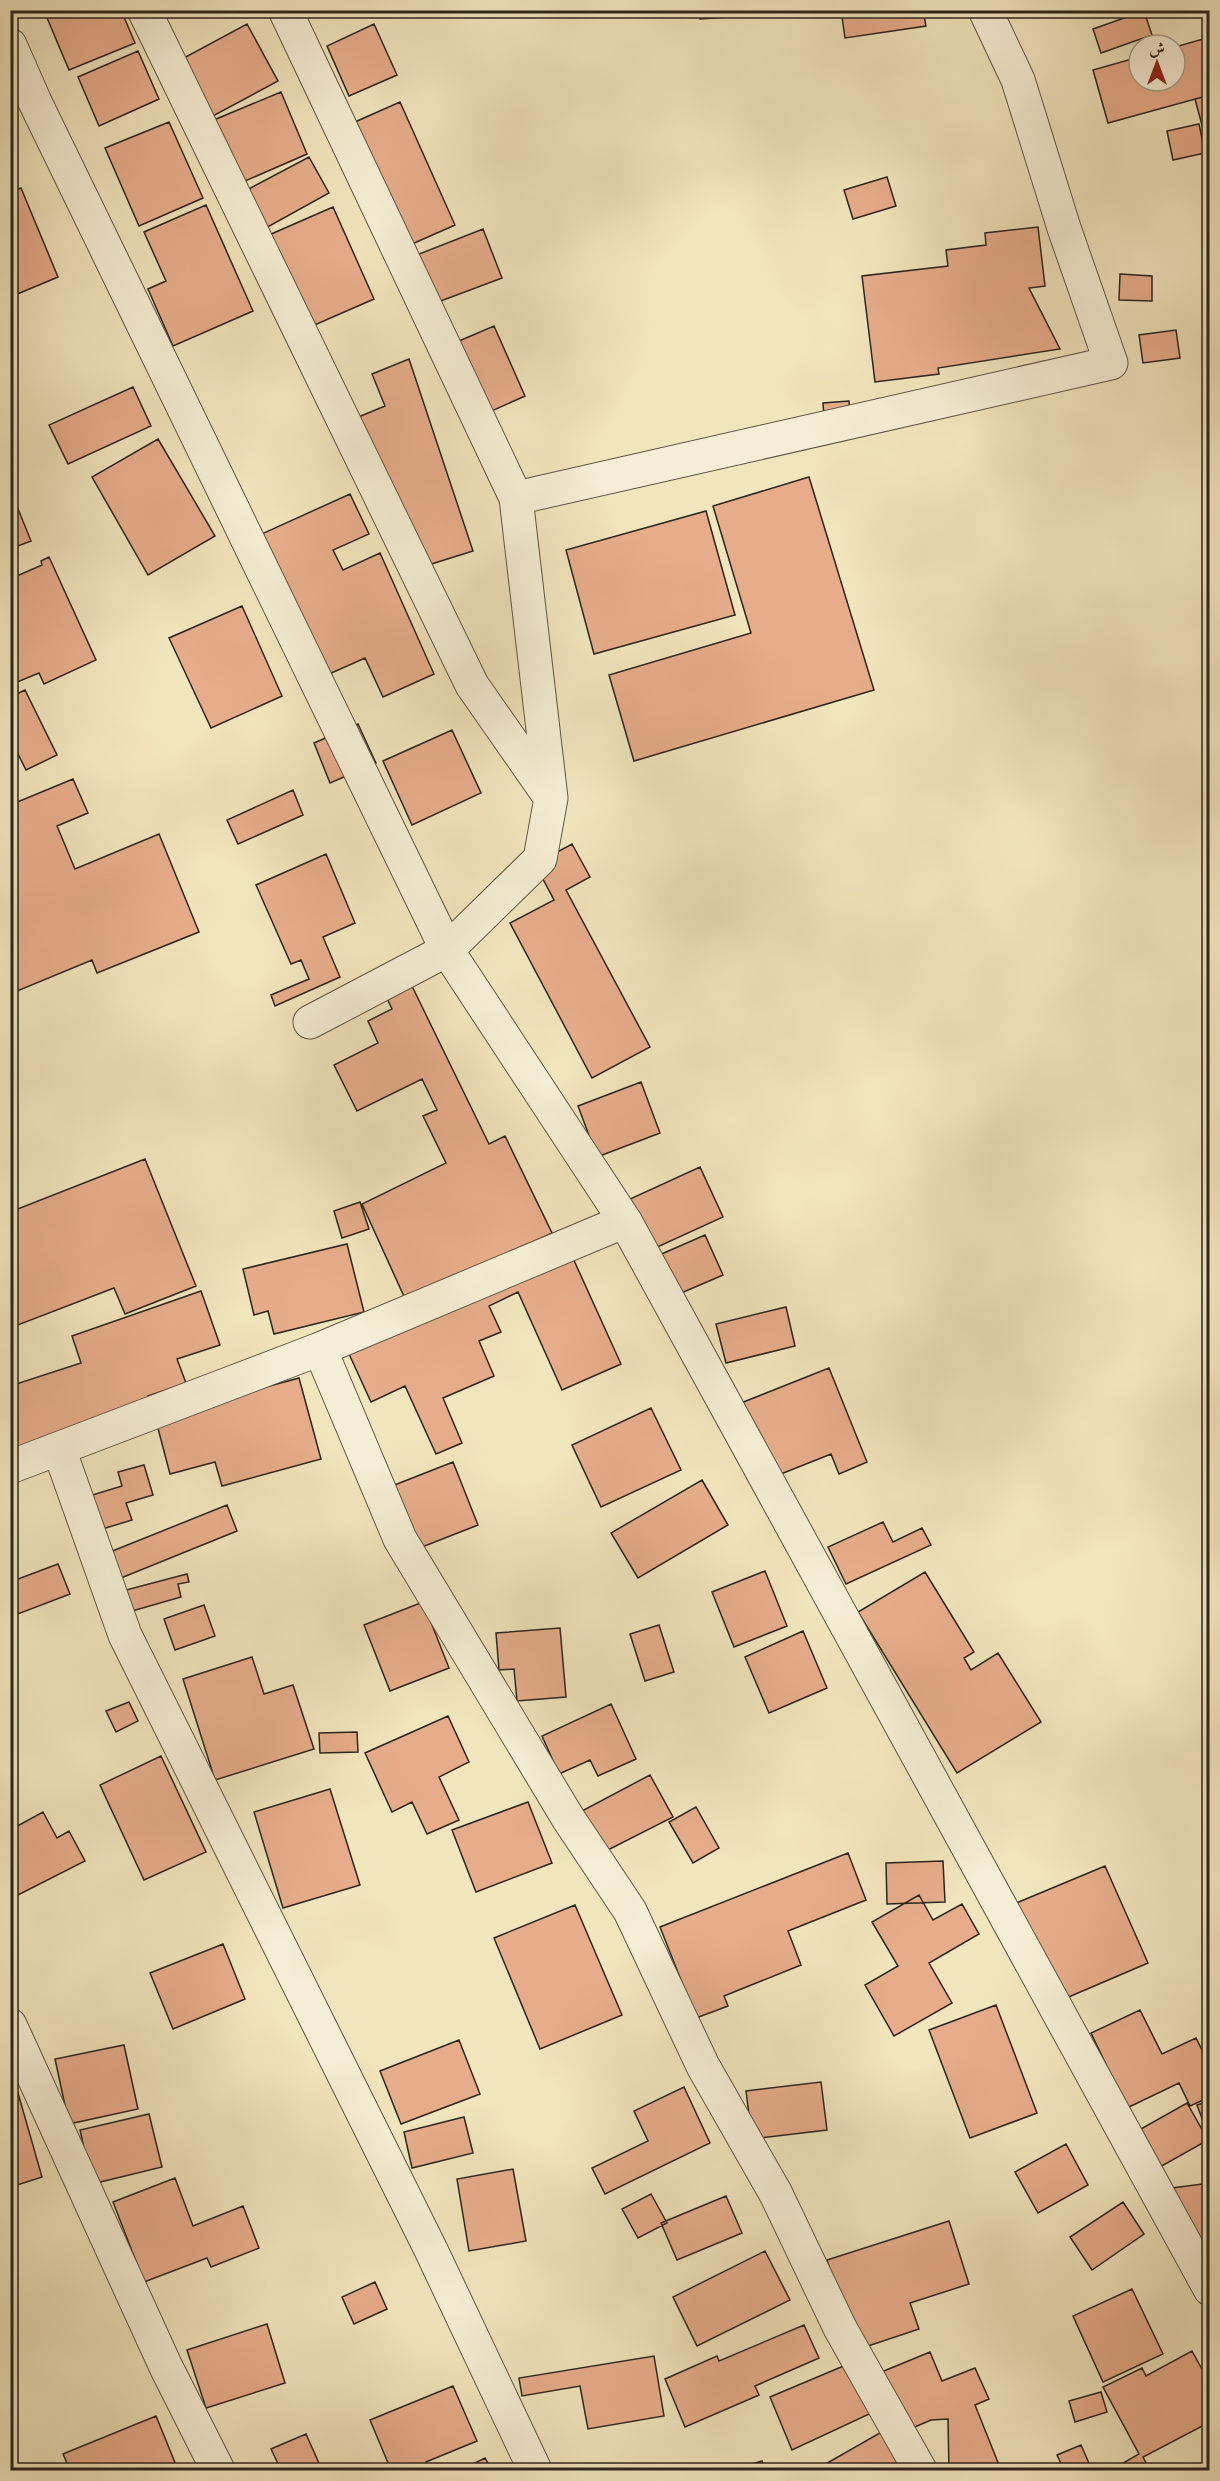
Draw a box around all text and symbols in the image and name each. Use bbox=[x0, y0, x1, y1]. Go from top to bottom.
north arrow bbox=[1127, 33, 1187, 93]
text: ش bbox=[1149, 38, 1165, 60]

